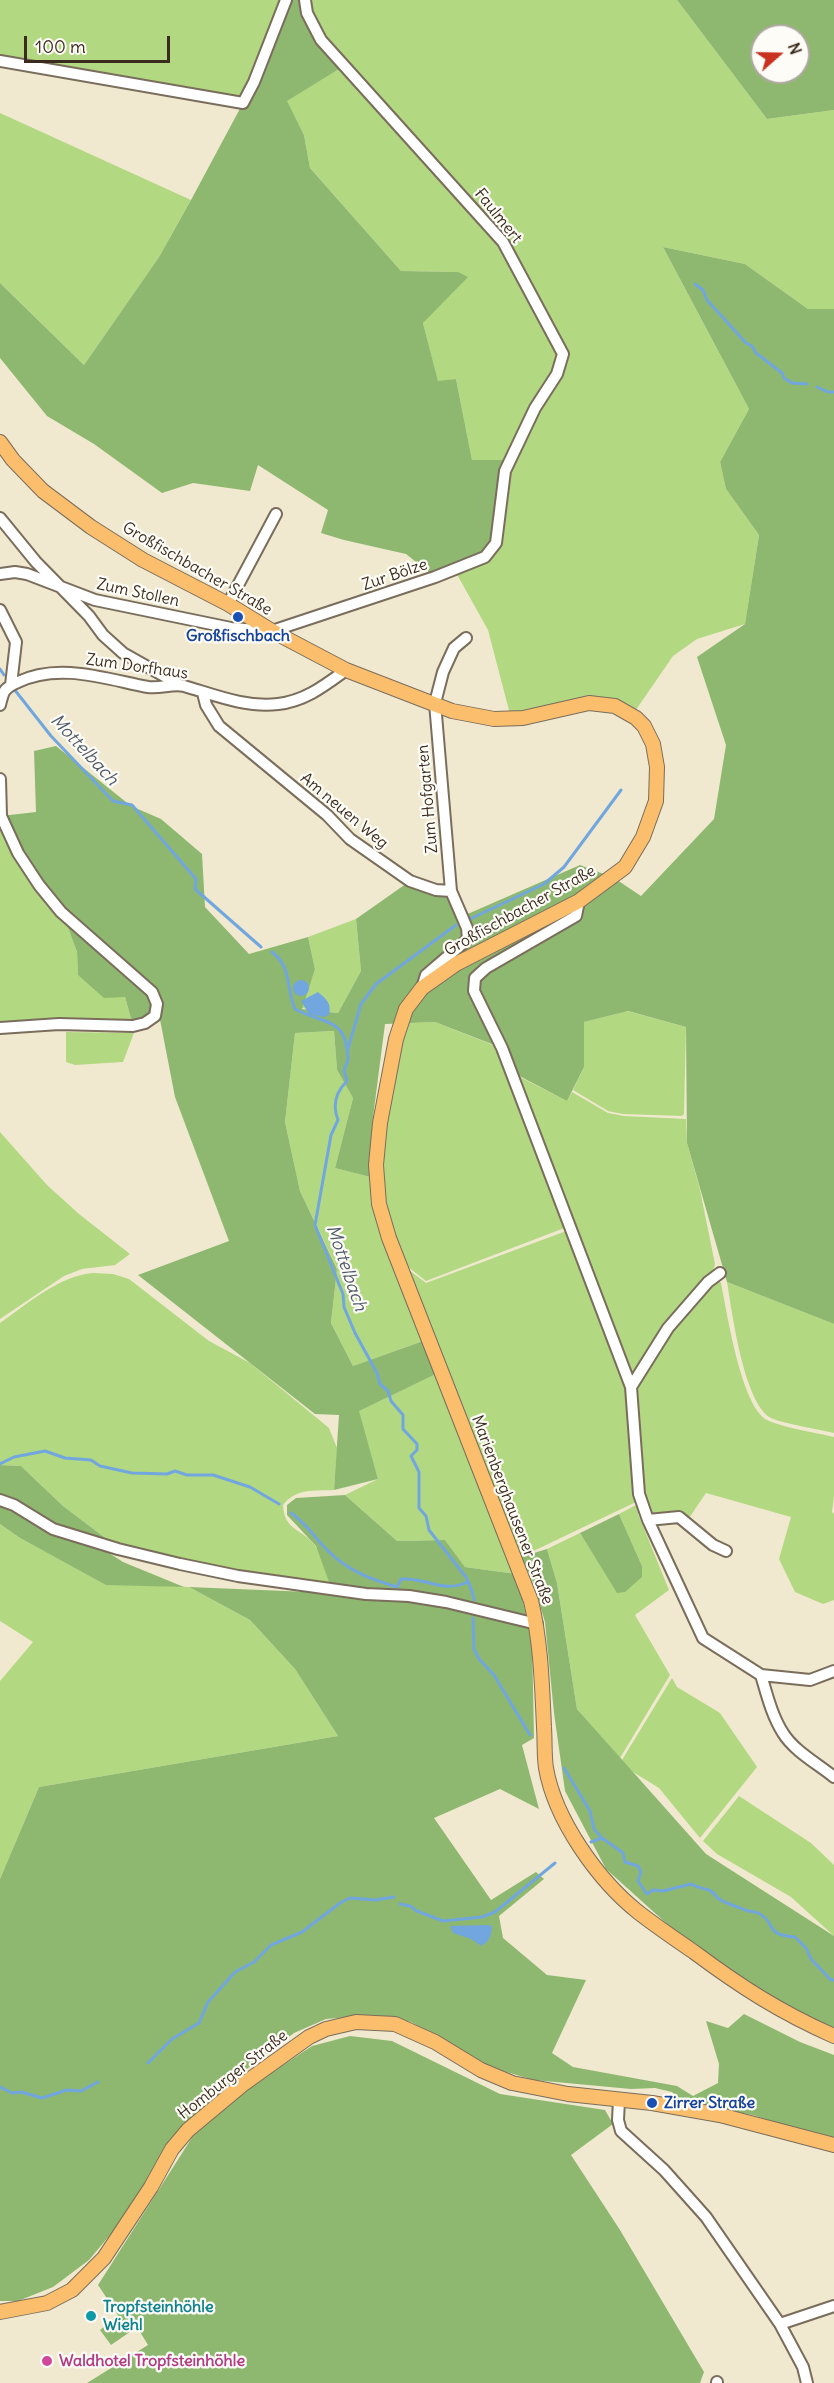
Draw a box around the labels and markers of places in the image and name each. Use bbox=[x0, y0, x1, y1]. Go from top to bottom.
marker: Großfischbach bbox=[231, 610, 245, 624]
place label: Großfischbach bbox=[186, 626, 290, 646]
place label: Zirrer Straße bbox=[664, 2093, 755, 2113]
marker: Zirrer Straße bbox=[645, 2096, 659, 2110]
place label: Tropfsteinhöhle Wiehl bbox=[103, 2297, 214, 2335]
marker: Tropfsteinhöhle Wiehl bbox=[84, 2309, 98, 2323]
place label: Waldhotel Tropfsteinhöhle bbox=[59, 2351, 245, 2371]
marker: Waldhotel Tropfsteinhöhle bbox=[40, 2354, 54, 2368]

